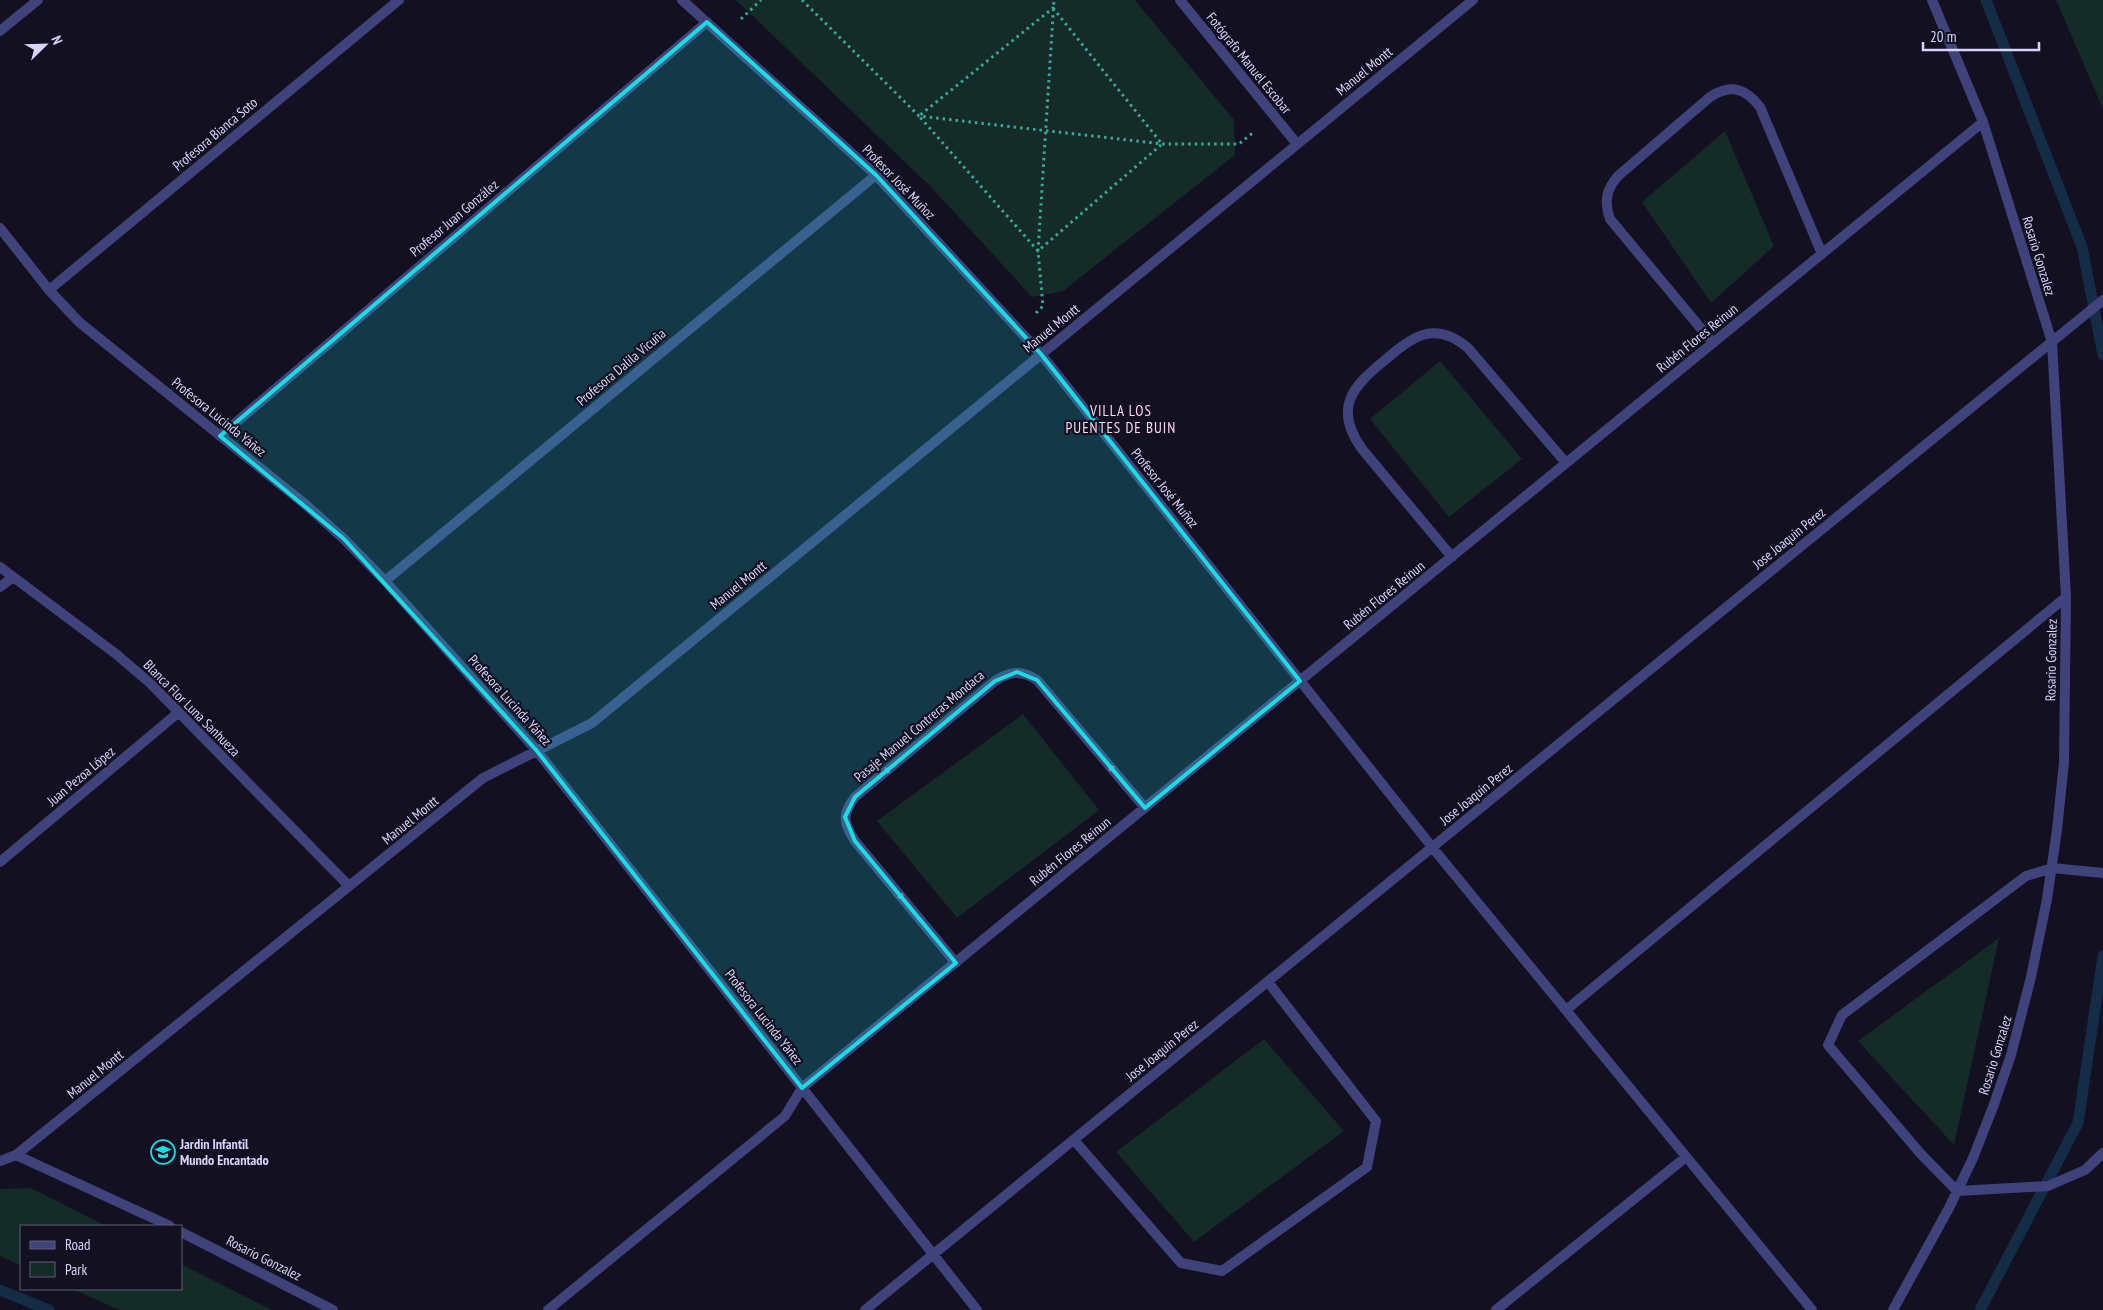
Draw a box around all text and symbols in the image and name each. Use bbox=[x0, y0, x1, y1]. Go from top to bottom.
street label: Fotógrafo Manuel Escobar bbox=[1203, 9, 1296, 118]
north arrow bbox=[20, 20, 70, 70]
scale bar bbox=[1923, 20, 2039, 52]
text: 20 m bbox=[1930, 27, 1956, 46]
text: N bbox=[47, 33, 67, 47]
street label: Manuel Montt bbox=[1332, 43, 1396, 99]
street label: Profesora Bianca Soto bbox=[169, 93, 261, 175]
street label: Profesor José Muñoz bbox=[859, 141, 939, 223]
street label: Profesor Juan González bbox=[406, 176, 502, 260]
street label: Rosario Gonzalez bbox=[2018, 214, 2060, 298]
street label: Manuel Montt bbox=[1019, 300, 1083, 356]
street label: Rubén Flores Reinun bbox=[1653, 300, 1741, 376]
street label: Profesora Dalila Vicuña bbox=[573, 324, 669, 410]
street label: Profesora Lucinda Yáñez bbox=[168, 373, 270, 461]
district label: VILLA LOS PUENTES DE BUIN bbox=[1066, 401, 1176, 437]
street label: Profesor José Muñoz bbox=[1127, 444, 1203, 532]
street label: Jose Joaquin Perez bbox=[1748, 503, 1829, 573]
street label: Manuel Montt bbox=[706, 557, 770, 613]
street label: Rubén Flores Reinun bbox=[1340, 557, 1428, 633]
street label: Rosario Gonzalez bbox=[2041, 619, 2061, 701]
street label: Profesora Lucinda Yáñez bbox=[464, 651, 556, 749]
street label: Blanca Flor Luna Sanhueza bbox=[140, 656, 244, 760]
street label: Pasaje Manuel Contreras Mondaca bbox=[850, 666, 988, 786]
street label: Juan Pezoa López bbox=[43, 742, 119, 810]
street label: Jose Joaquin Perez bbox=[1435, 759, 1516, 829]
one-way arrow bbox=[882, 763, 895, 774]
one-way arrow bbox=[1108, 764, 1119, 777]
street label: Manuel Montt bbox=[378, 792, 442, 848]
street label: Rubén Flores Reinun bbox=[1026, 813, 1114, 889]
one-way arrow bbox=[894, 888, 905, 901]
street label: Profesora Lucinda Yáñez bbox=[721, 966, 807, 1068]
street label: Rosario Gonzalez bbox=[1974, 1013, 2016, 1097]
street label: Jose Joaquin Perez bbox=[1121, 1015, 1202, 1085]
street label: Manuel Montt bbox=[63, 1046, 127, 1102]
place label: Jardin Infantil Mundo Encantado bbox=[179, 1135, 269, 1169]
school or university icon: Jardin Infantil Mundo Encantado bbox=[150, 1139, 176, 1165]
legend bbox=[20, 1225, 182, 1290]
street label: Rosario Gonzalez bbox=[223, 1231, 305, 1285]
text: Road bbox=[65, 1235, 91, 1254]
text: Park bbox=[65, 1260, 87, 1279]

